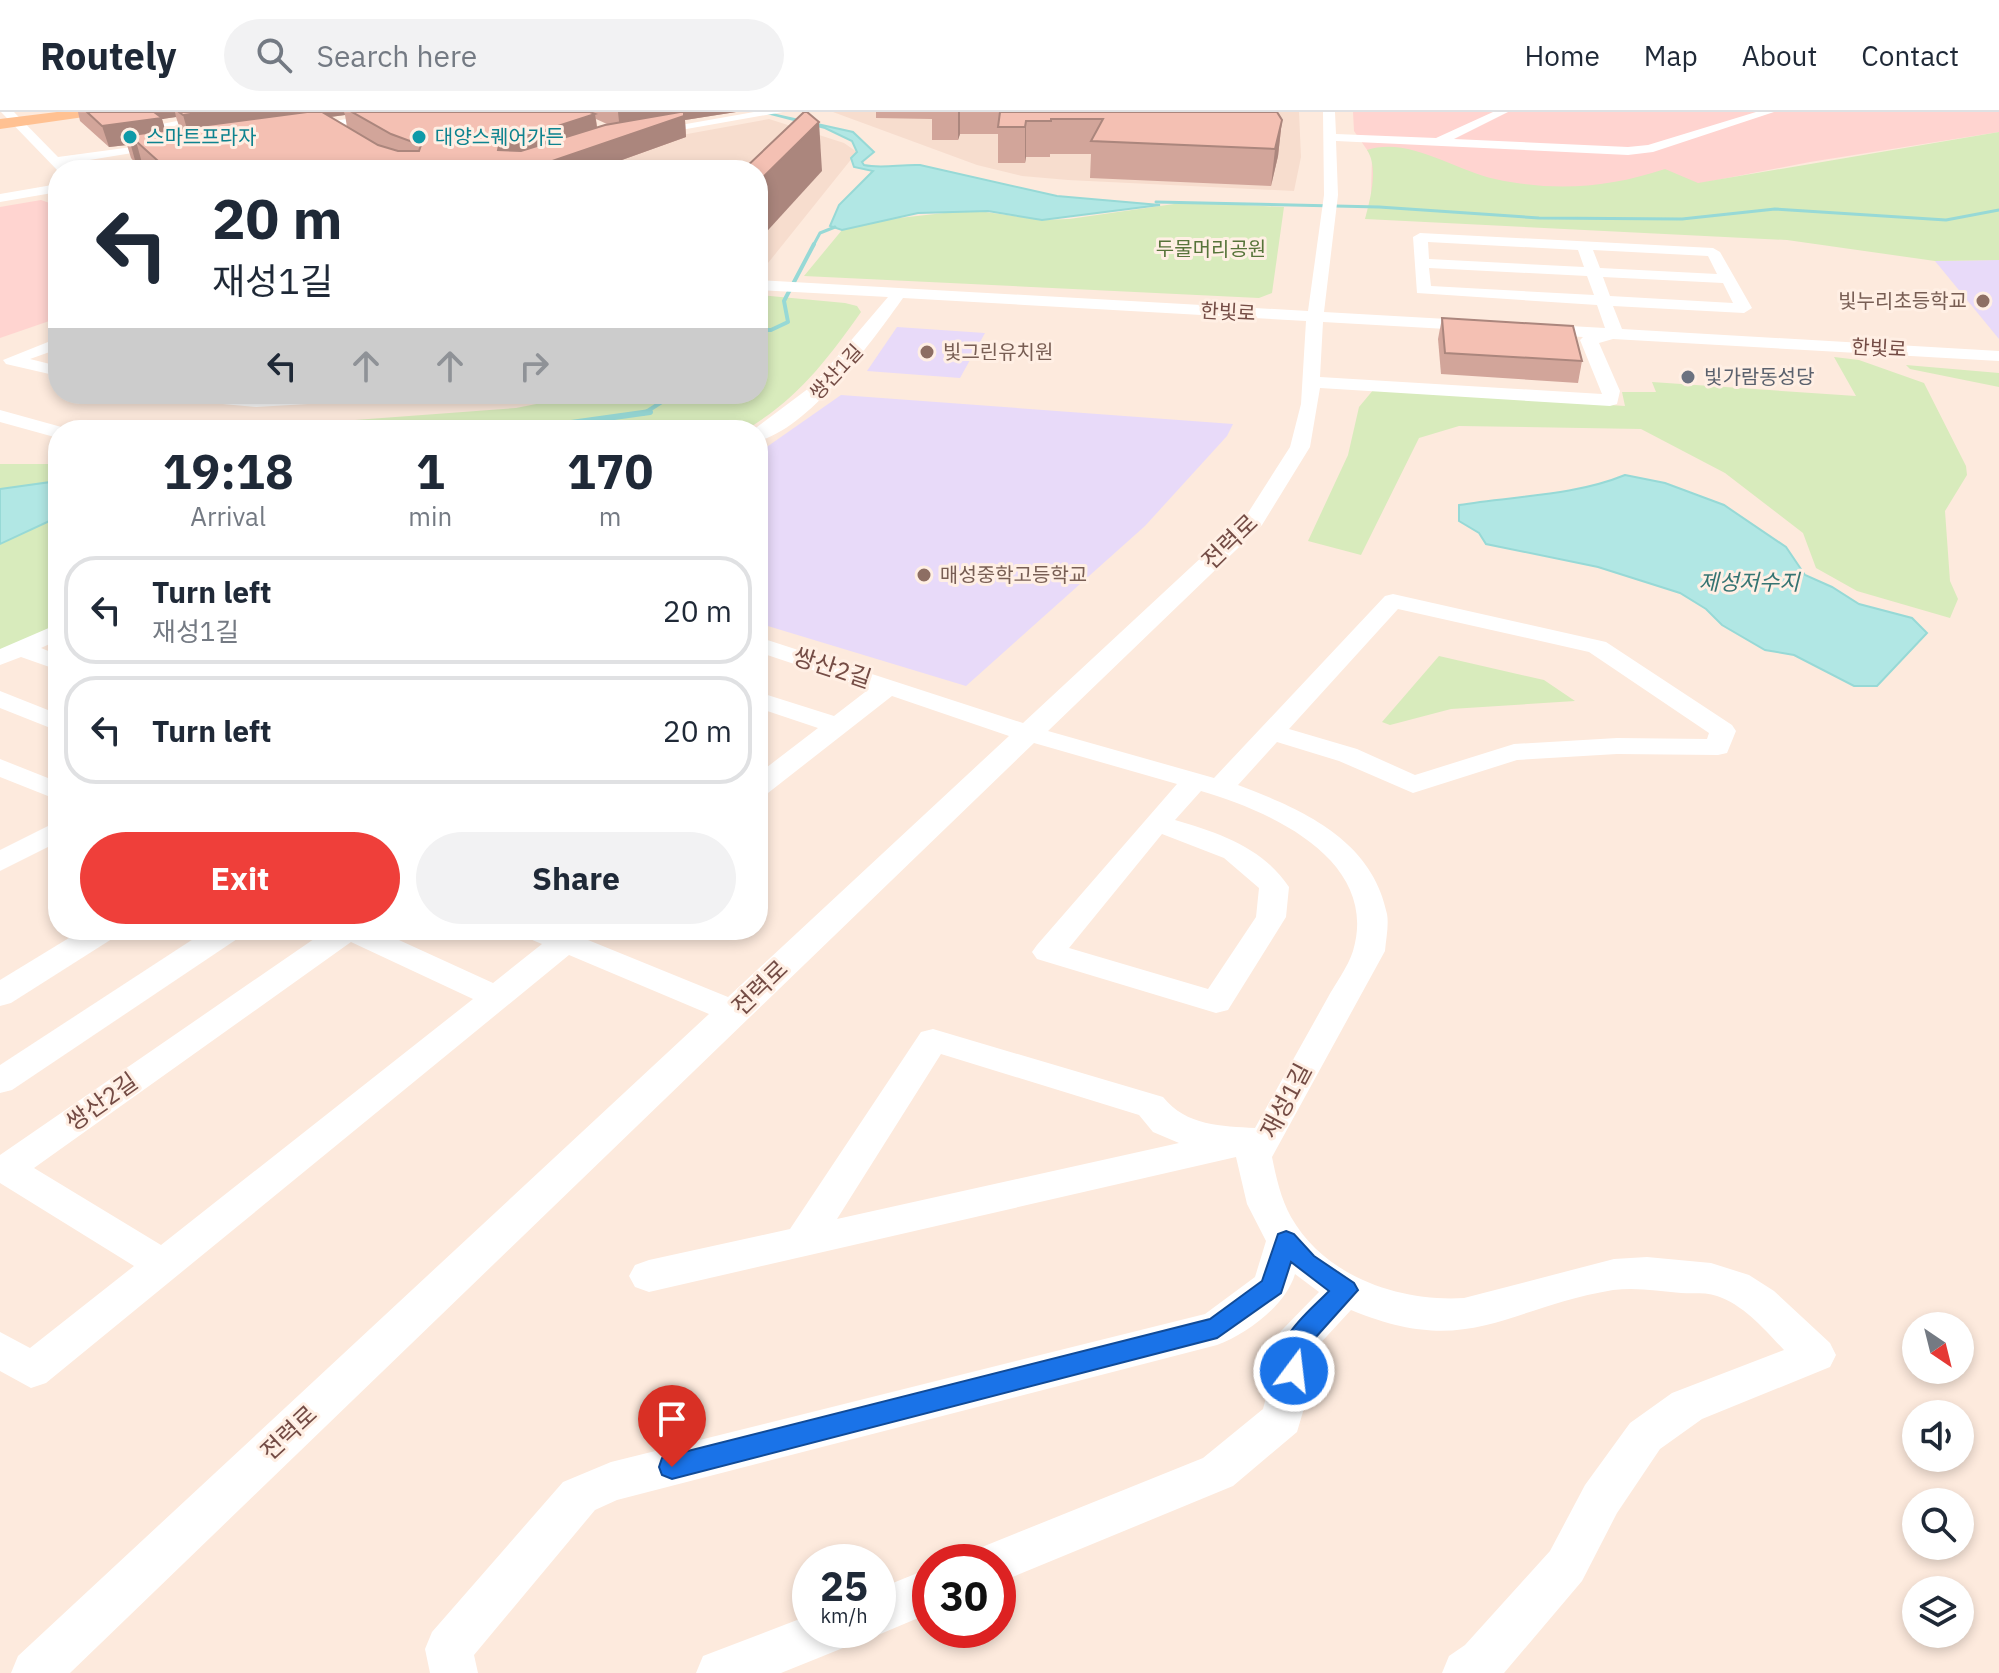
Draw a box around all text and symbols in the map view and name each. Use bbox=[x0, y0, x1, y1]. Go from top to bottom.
search box bbox=[224, 19, 784, 91]
text: Routely bbox=[40, 31, 176, 80]
icon: search bbox=[252, 33, 296, 77]
text: Search here bbox=[316, 36, 477, 75]
text: Home bbox=[1524, 37, 1600, 74]
text: Map bbox=[1644, 37, 1698, 74]
text: About bbox=[1742, 37, 1817, 74]
text: Contact bbox=[1861, 37, 1959, 74]
place label: 스마트프라자 bbox=[146, 123, 256, 150]
place label: 대양스퀘어가든 bbox=[435, 123, 564, 150]
marker: 스마트프라자 bbox=[121, 128, 139, 146]
marker: 대양스퀘어가든 bbox=[410, 128, 428, 146]
text: 20 m bbox=[212, 182, 342, 254]
icon: left bbox=[80, 192, 184, 296]
park label: 두물머리공원 bbox=[1156, 235, 1266, 262]
text: 재성1길 bbox=[212, 257, 333, 304]
place label: 빛누리초등학교 bbox=[1838, 287, 1967, 314]
marker: 빛누리초등학교 bbox=[1974, 292, 1992, 310]
street label: 한빛로 bbox=[1200, 297, 1256, 326]
street label: 한빛로 bbox=[1851, 333, 1907, 362]
street label: 쌍산1길 bbox=[803, 338, 868, 405]
place label: 빛그린유치원 bbox=[943, 338, 1053, 365]
marker: 빛그린유치원 bbox=[918, 343, 936, 361]
icon: left bbox=[260, 344, 304, 388]
icon: ahead bbox=[344, 344, 388, 388]
icon: ahead bbox=[428, 344, 472, 388]
icon: right bbox=[512, 344, 556, 388]
place label: 빛가람동성당 bbox=[1704, 363, 1814, 390]
marker: 빛가람동성당 bbox=[1679, 368, 1697, 386]
text: 19:18 bbox=[163, 440, 294, 502]
text: 1 bbox=[416, 440, 445, 502]
text: 170 bbox=[567, 440, 653, 502]
text: Arrival bbox=[190, 499, 266, 533]
text: min bbox=[408, 499, 452, 533]
text: m bbox=[599, 499, 621, 533]
street label: 전력로 bbox=[1194, 507, 1264, 576]
place label: 매성중학고등학교 bbox=[940, 561, 1087, 588]
marker: 매성중학고등학교 bbox=[915, 566, 933, 584]
water label: 제성저수지 bbox=[1698, 567, 1801, 596]
text: Turn left bbox=[152, 572, 271, 611]
icon: left bbox=[84, 588, 128, 632]
text: 20 m bbox=[663, 591, 732, 630]
text: 재성1길 bbox=[152, 614, 239, 648]
street label: 쌍산2길 bbox=[789, 639, 876, 695]
icon: left bbox=[84, 708, 128, 752]
text: Turn left bbox=[152, 711, 271, 750]
text: 20 m bbox=[663, 711, 732, 750]
button: Exit bbox=[80, 832, 400, 924]
button: Share bbox=[416, 832, 736, 924]
street label: 전력로 bbox=[724, 953, 794, 1022]
street label: 재성1길 bbox=[1252, 1057, 1318, 1144]
street label: 쌍산2길 bbox=[59, 1065, 144, 1137]
north arrow bbox=[1902, 1312, 1974, 1384]
map controls bbox=[1902, 1312, 1974, 1648]
position arrow bbox=[1252, 1329, 1336, 1413]
pin bbox=[638, 1385, 706, 1467]
icon: arrive bbox=[650, 1397, 694, 1441]
street label: 전력로 bbox=[253, 1398, 323, 1467]
button: sound bbox=[1902, 1400, 1974, 1472]
button: search bbox=[1902, 1488, 1974, 1560]
speed limit sign: 30 bbox=[912, 1544, 1016, 1648]
text: 25 bbox=[820, 1560, 868, 1612]
button: layers bbox=[1902, 1576, 1974, 1648]
text: km/h bbox=[820, 1602, 868, 1629]

